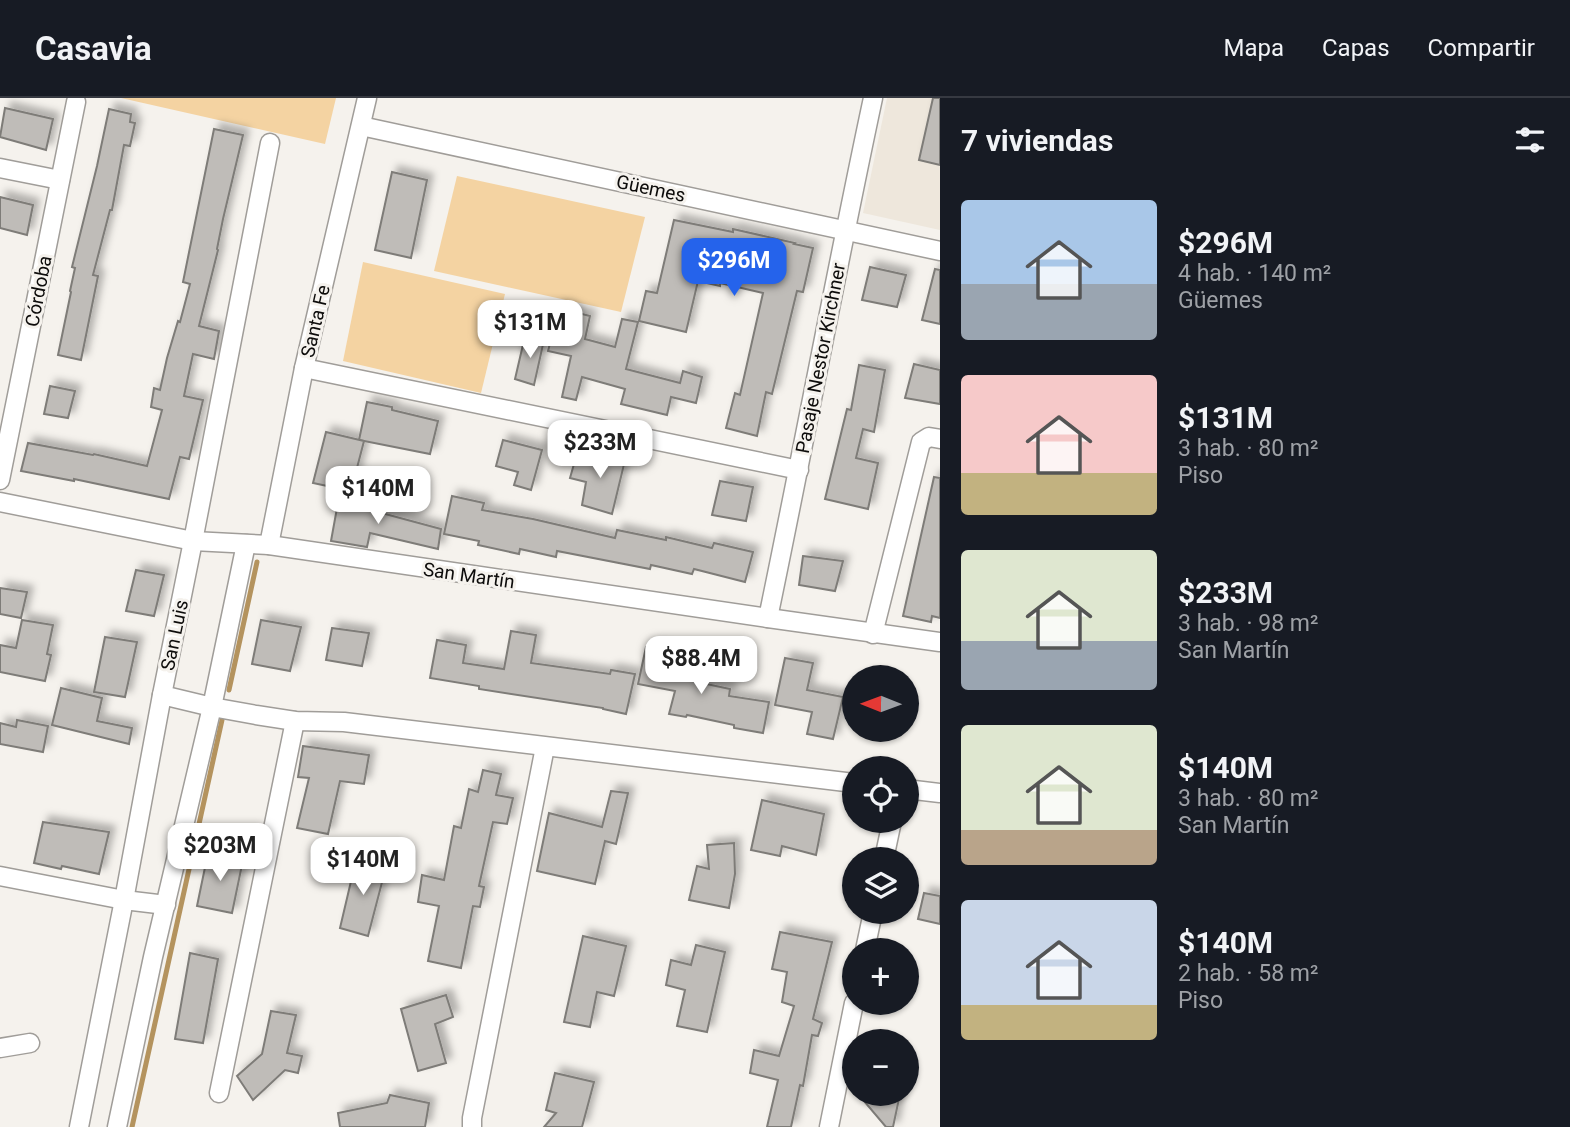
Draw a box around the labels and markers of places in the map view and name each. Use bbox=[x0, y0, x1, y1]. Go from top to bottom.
pin: $296M bbox=[685, 238, 783, 298]
pin: $131M bbox=[481, 300, 579, 360]
pin: $233M bbox=[551, 420, 649, 480]
pin: $140M bbox=[329, 466, 427, 526]
pin: $88.4M bbox=[644, 636, 758, 696]
pin: $203M bbox=[171, 824, 269, 883]
pin: $140M bbox=[314, 838, 412, 897]

